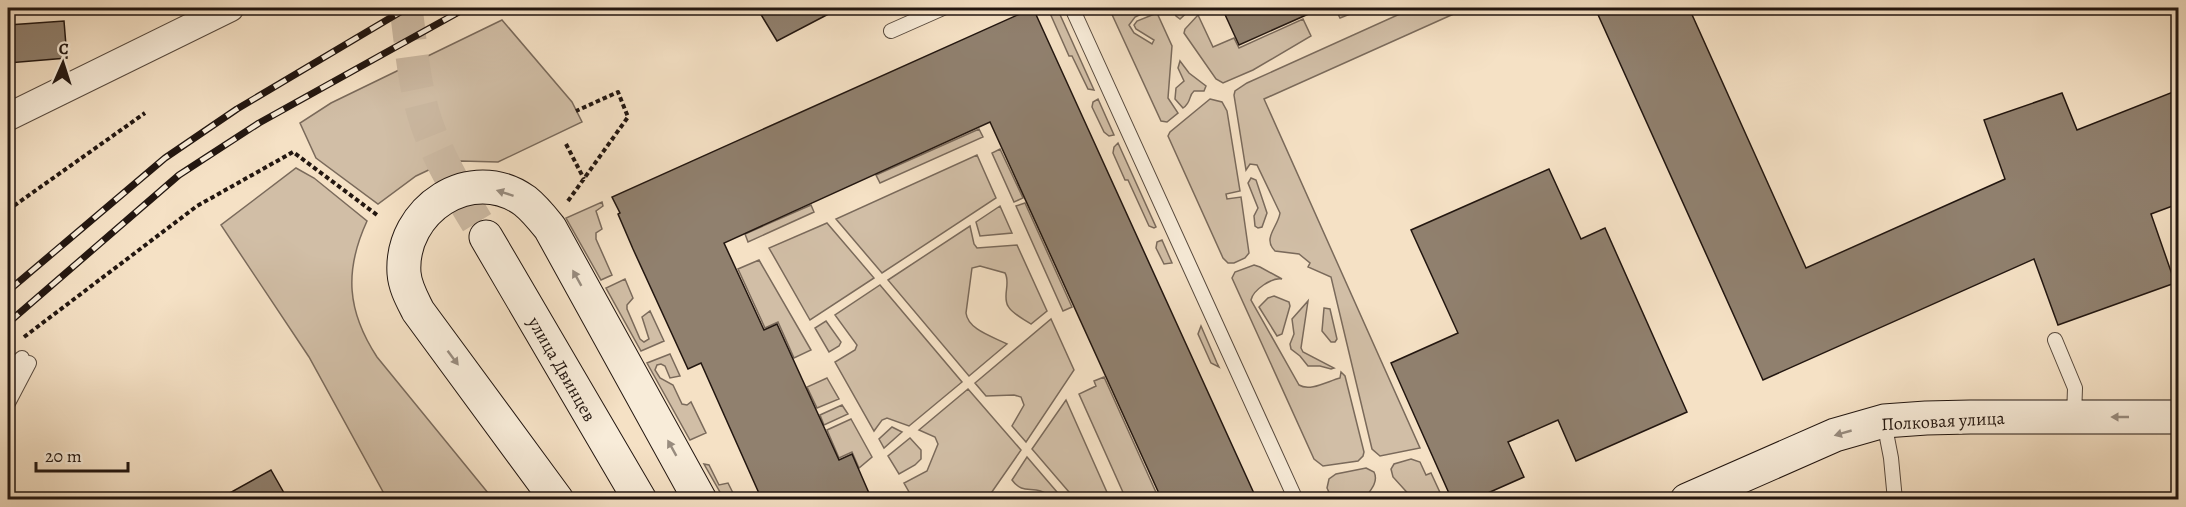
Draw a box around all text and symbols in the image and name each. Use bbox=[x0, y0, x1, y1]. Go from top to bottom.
north arrow bbox=[33, 33, 93, 93]
text: С bbox=[58, 38, 69, 60]
one-way arrow bbox=[496, 188, 514, 197]
one-way arrow bbox=[572, 269, 582, 286]
street label: улица Двинцев bbox=[522, 311, 602, 426]
one-way arrow bbox=[447, 350, 459, 366]
street label: Полковая улица bbox=[1881, 406, 2006, 436]
one-way arrow bbox=[2111, 412, 2130, 422]
one-way arrow bbox=[1834, 429, 1852, 438]
scale bar bbox=[36, 435, 128, 473]
one-way arrow bbox=[667, 440, 677, 457]
text: 20 m bbox=[45, 444, 82, 468]

